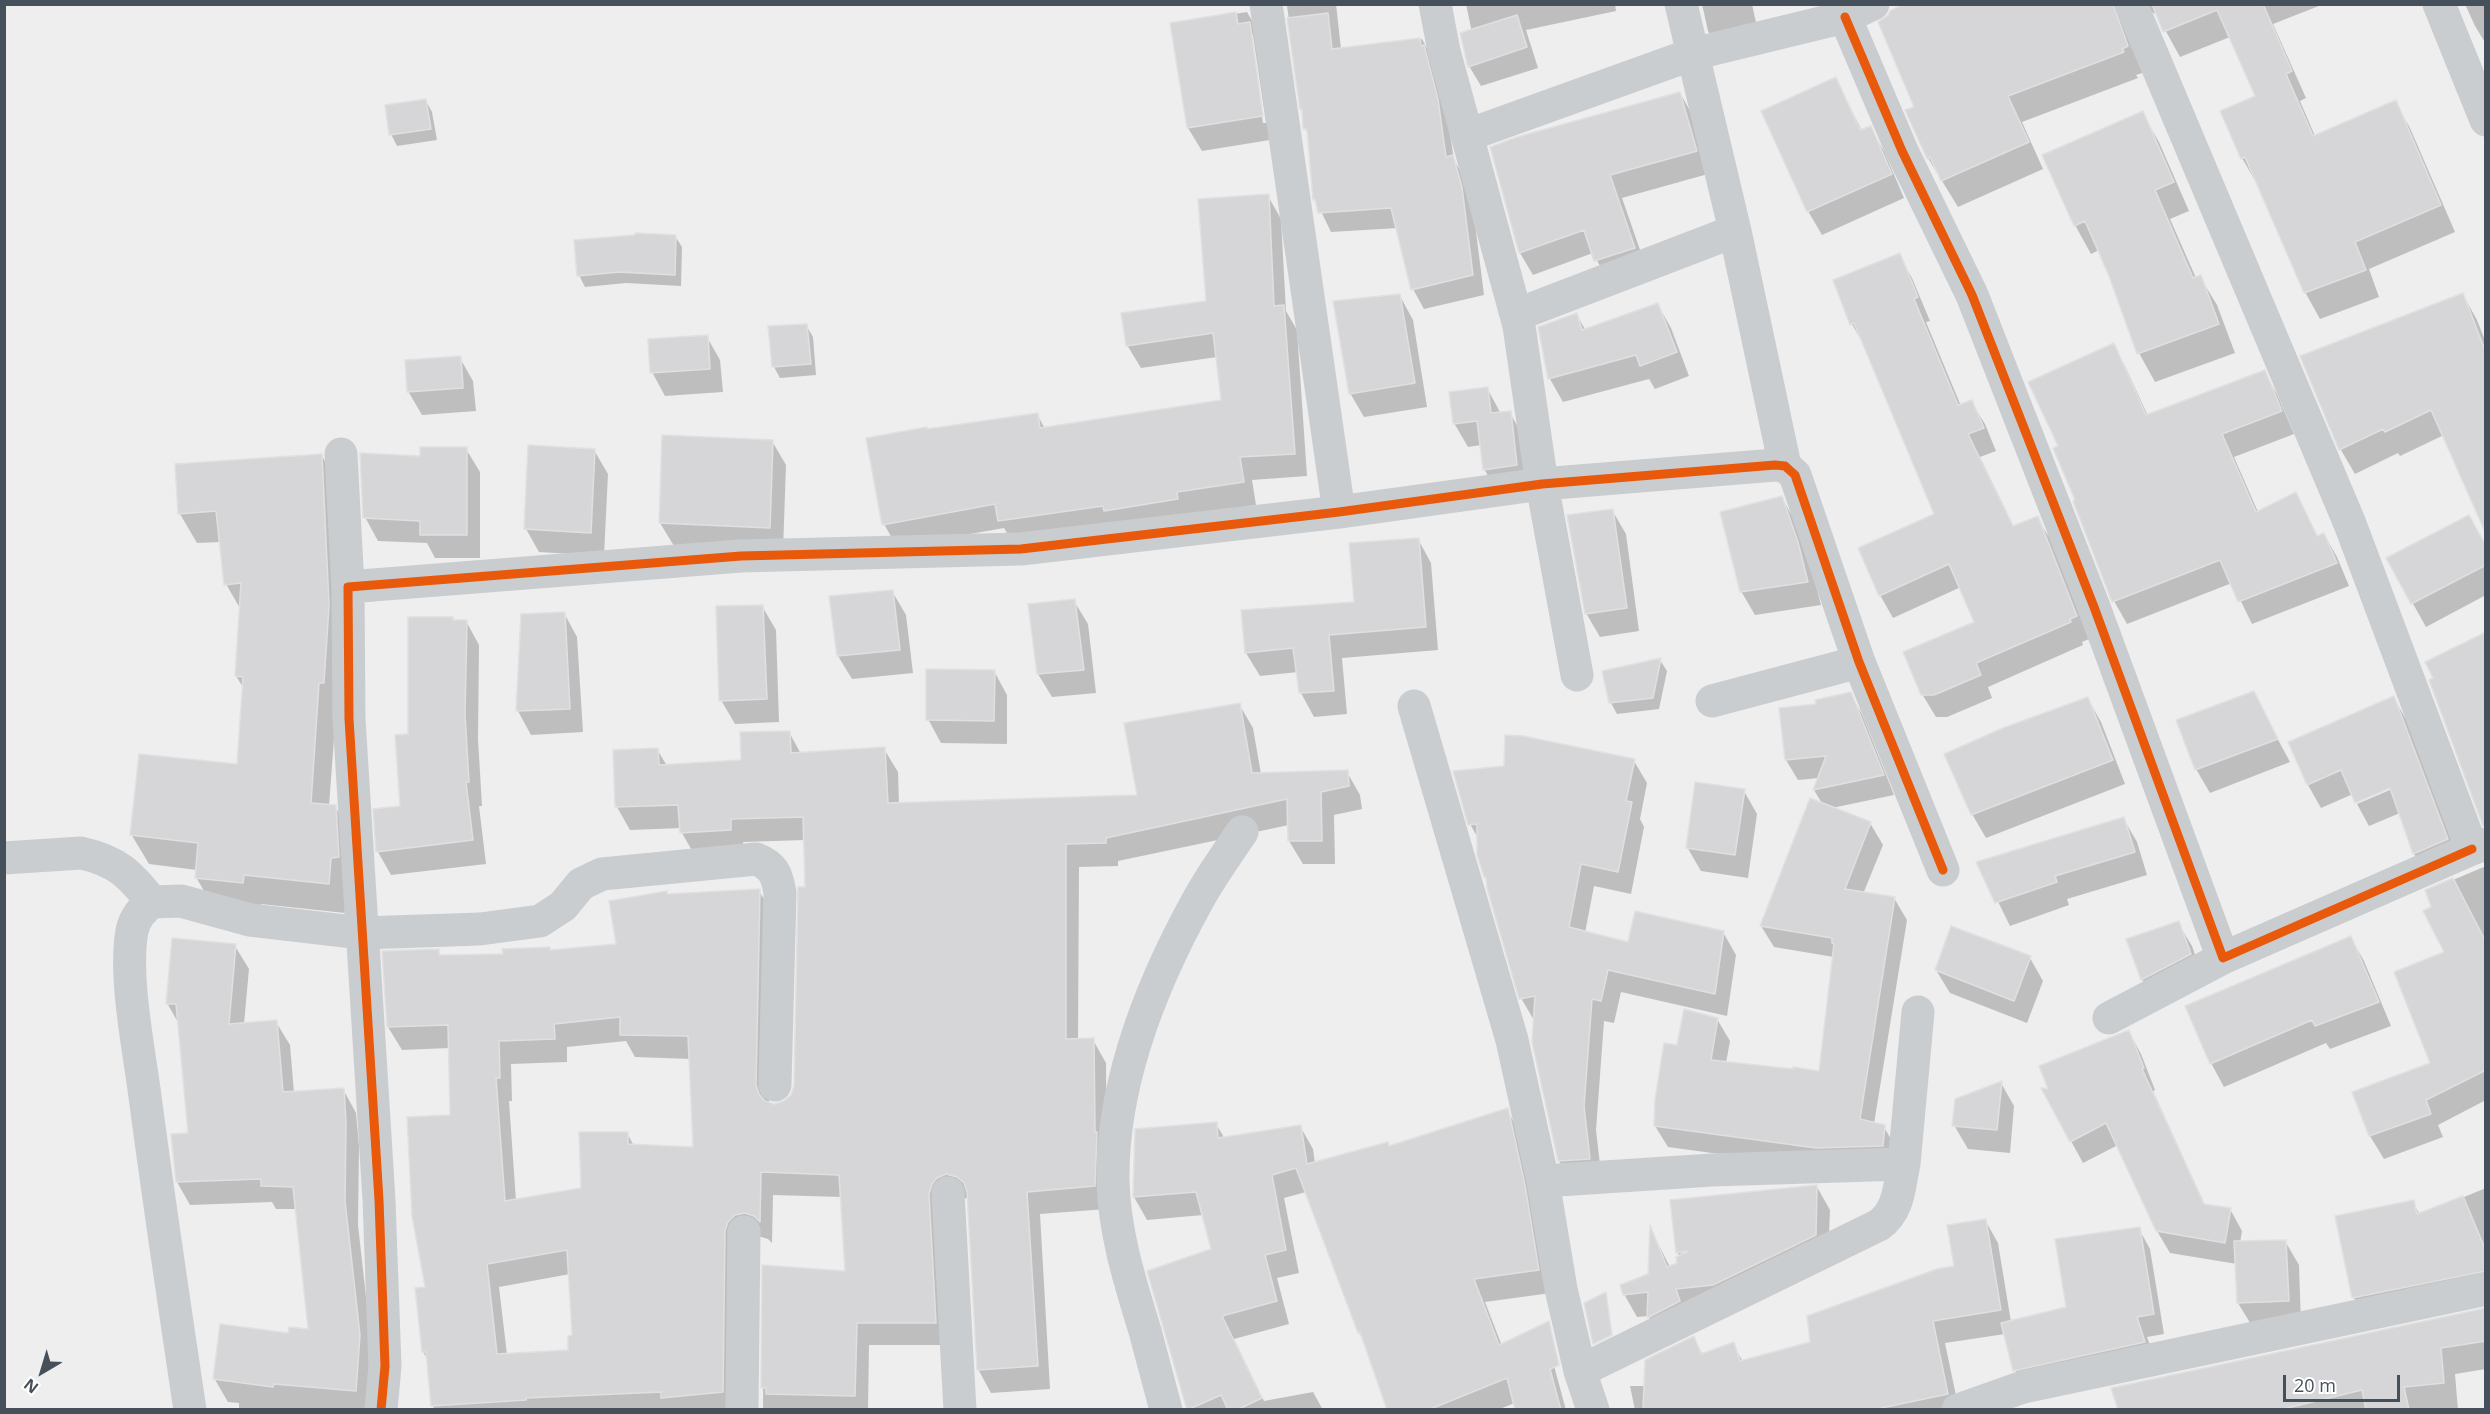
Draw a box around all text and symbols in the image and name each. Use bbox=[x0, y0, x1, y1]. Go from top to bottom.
north arrow bbox=[12, 1342, 72, 1402]
scale bar bbox=[2286, 1363, 2403, 1401]
text: 20 m bbox=[2294, 1373, 2336, 1397]
text: N bbox=[19, 1374, 43, 1399]

